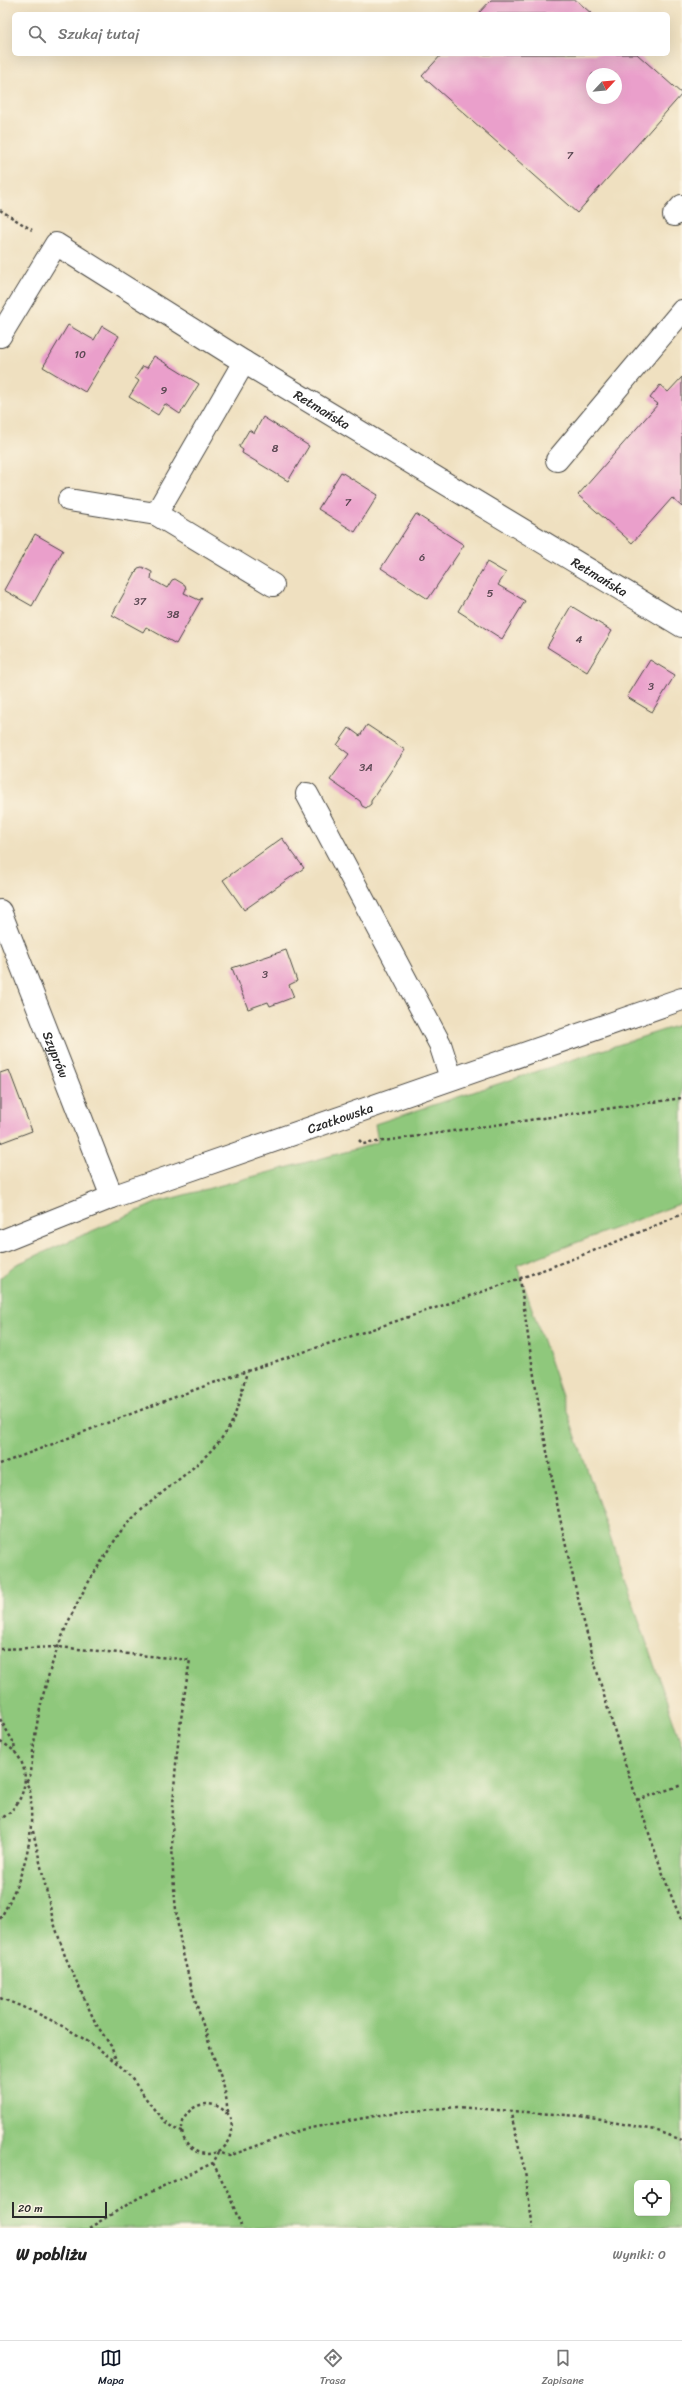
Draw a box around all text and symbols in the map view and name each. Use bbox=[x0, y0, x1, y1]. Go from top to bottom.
search box bbox=[12, 12, 670, 56]
text: Szukaj tutaj bbox=[58, 21, 139, 47]
icon: search bbox=[26, 23, 48, 45]
north arrow bbox=[586, 68, 622, 104]
house number: 7 bbox=[567, 146, 574, 165]
house number: 10 bbox=[74, 345, 86, 364]
house number: 9 bbox=[161, 381, 168, 400]
street label: Retmańska bbox=[289, 383, 355, 435]
house number: 8 bbox=[272, 439, 279, 458]
house number: 7 bbox=[345, 493, 352, 512]
house number: 6 bbox=[419, 548, 425, 567]
street label: Retmańska bbox=[567, 550, 633, 603]
house number: 5 bbox=[487, 584, 494, 603]
house number: 37 bbox=[134, 592, 147, 611]
house number: 38 bbox=[167, 605, 180, 624]
house number: 4 bbox=[576, 630, 583, 649]
house number: 3 bbox=[648, 677, 654, 696]
house number: 3A bbox=[359, 758, 373, 777]
house number: 3 bbox=[262, 965, 268, 984]
street label: Szyprów bbox=[37, 1027, 76, 1081]
street label: Czatkowska bbox=[304, 1096, 376, 1140]
map controls bbox=[634, 2180, 670, 2216]
button: locate bbox=[634, 2180, 670, 2216]
text: 20 m bbox=[18, 2199, 43, 2218]
scale bar bbox=[12, 2200, 107, 2219]
text: W pobliżu bbox=[16, 2239, 87, 2269]
text: Wyniki: 0 bbox=[613, 2243, 666, 2266]
tab: Mapa bbox=[98, 2347, 124, 2390]
tab: Trasa bbox=[320, 2347, 346, 2390]
tab: Zapisane bbox=[541, 2347, 584, 2390]

